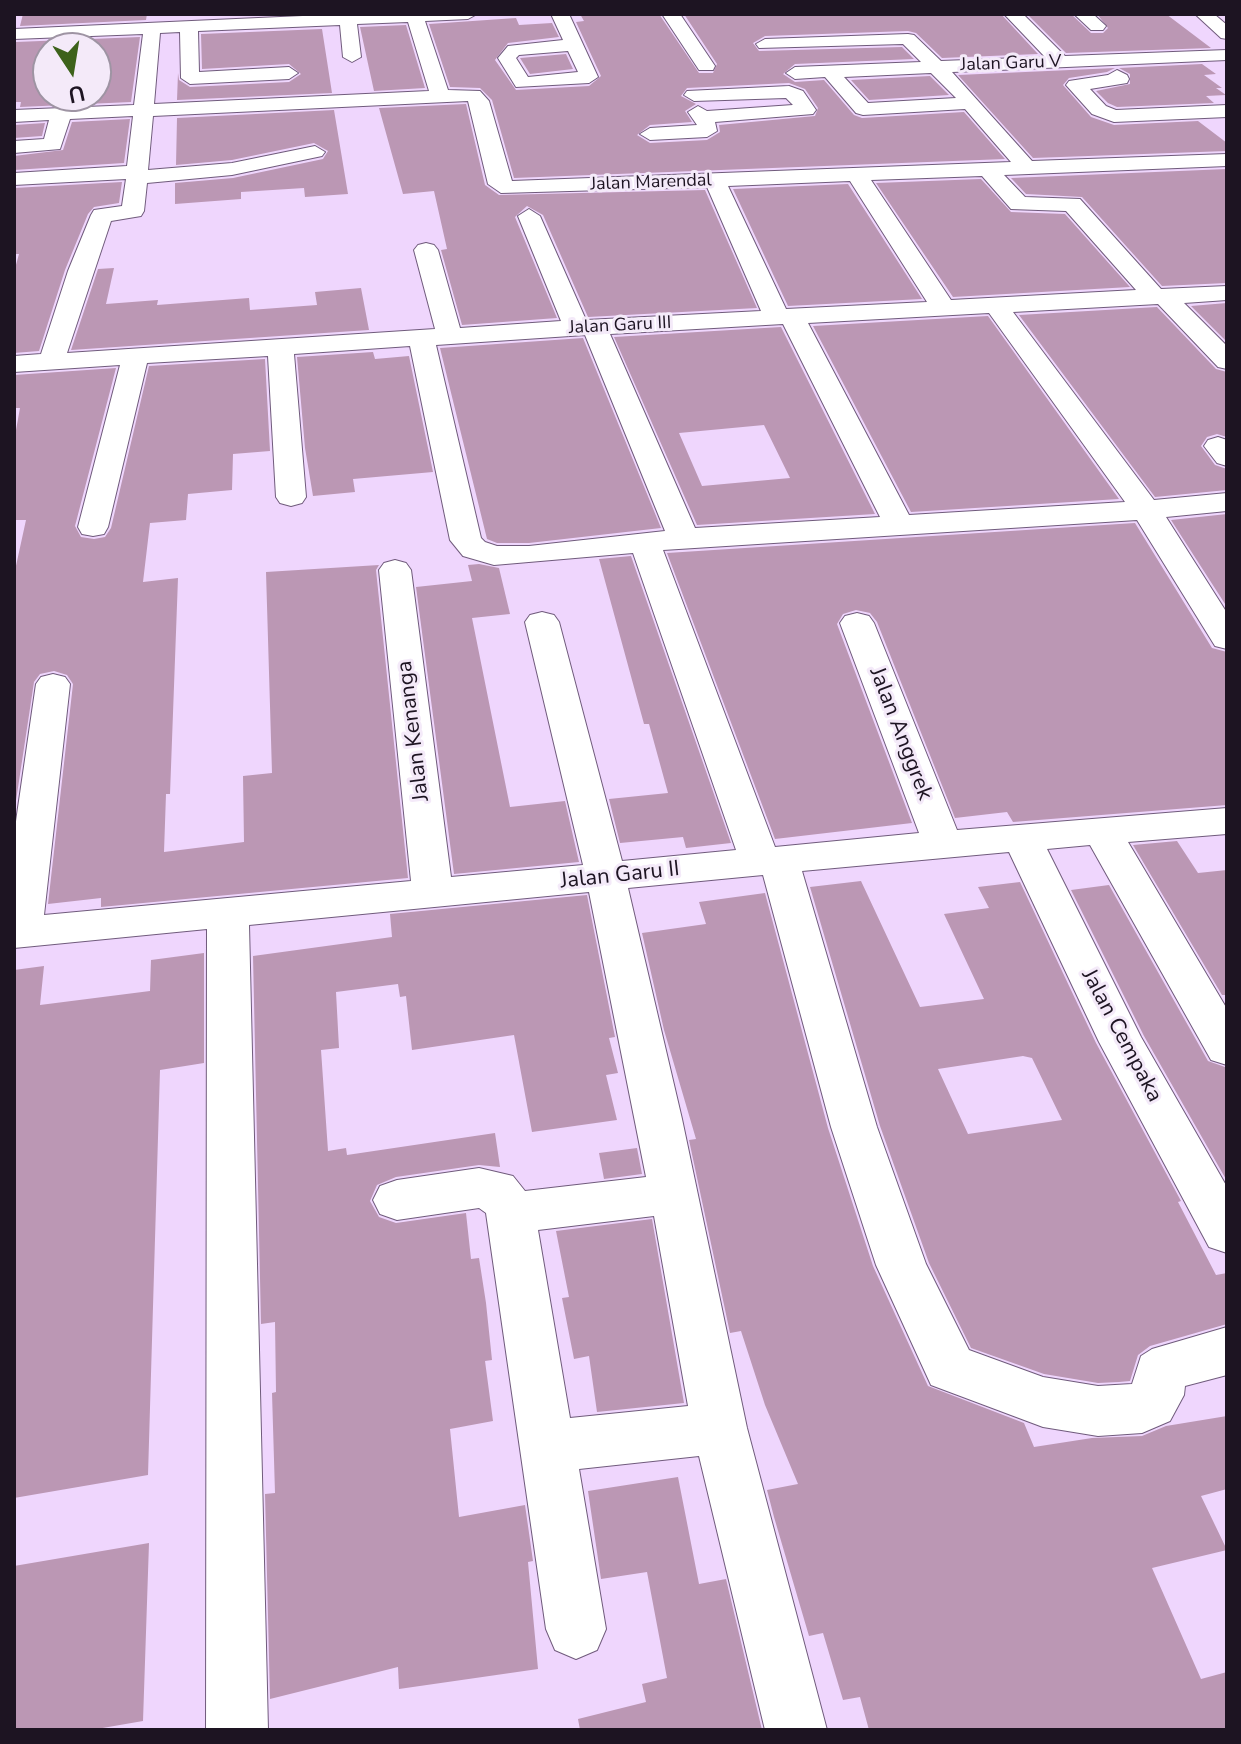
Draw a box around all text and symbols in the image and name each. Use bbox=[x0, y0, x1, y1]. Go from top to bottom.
north arrow bbox=[32, 32, 112, 112]
street label: Jalan Garu V bbox=[960, 51, 1062, 77]
text: U bbox=[66, 77, 88, 110]
street label: Jalan Marendal bbox=[590, 170, 712, 196]
street label: Jalan Garu III bbox=[568, 313, 672, 339]
street label: Jalan Kenanga bbox=[392, 659, 436, 803]
street label: Jalan Anggrek bbox=[863, 664, 937, 804]
street label: Jalan Garu II bbox=[559, 857, 681, 895]
street label: Jalan Cempaka bbox=[1075, 965, 1167, 1107]

